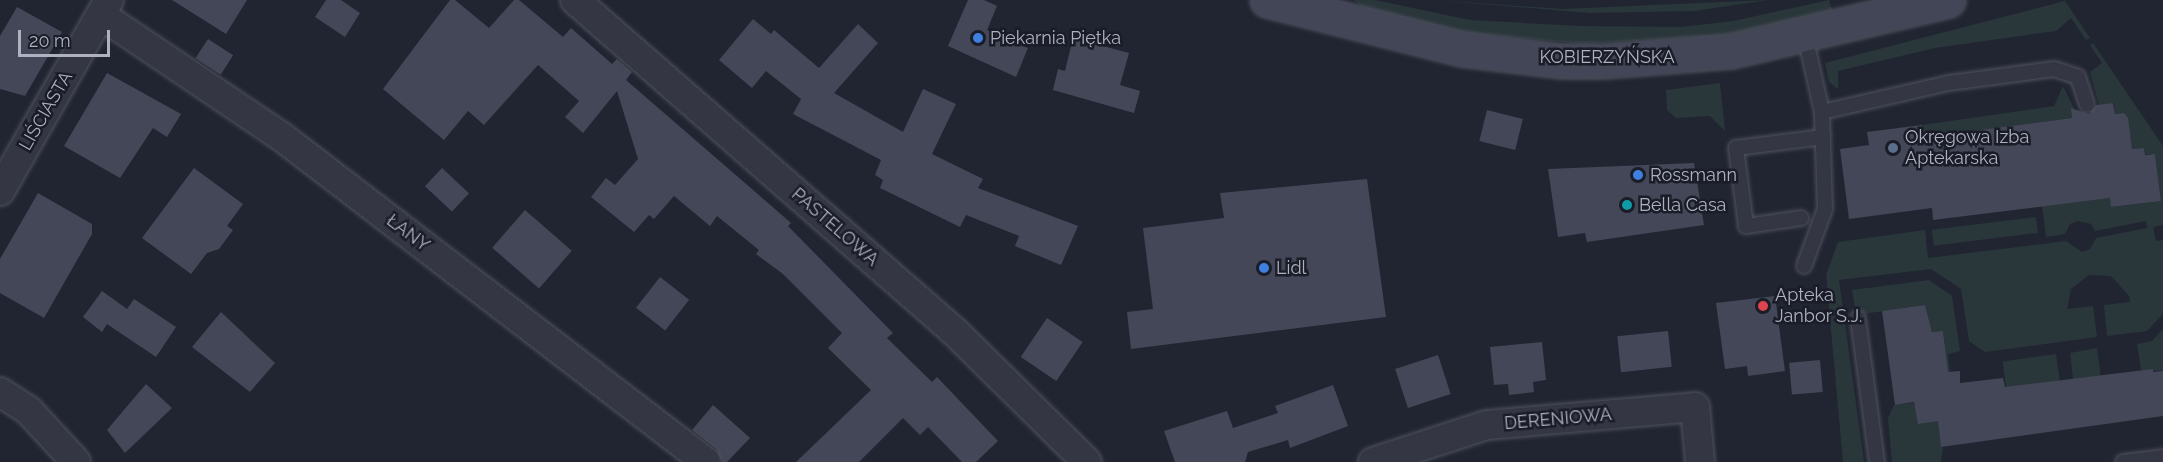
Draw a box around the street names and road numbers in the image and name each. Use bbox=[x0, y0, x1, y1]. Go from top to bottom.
street label: KOBIERZYŃSKA bbox=[1539, 46, 1675, 68]
street label: LIŚCIASTA bbox=[15, 68, 77, 154]
street label: PASTELOWA bbox=[787, 183, 883, 271]
street label: ŁANY bbox=[382, 210, 434, 256]
street label: DERENIOWA bbox=[1503, 404, 1613, 434]

